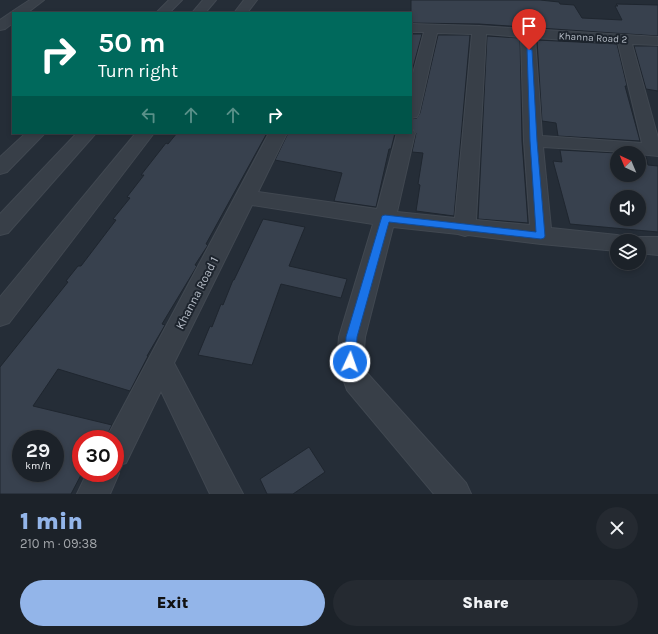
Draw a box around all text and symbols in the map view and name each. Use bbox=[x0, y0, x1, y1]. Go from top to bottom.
pin bbox=[512, 9, 546, 50]
icon: arrive bbox=[518, 15, 540, 37]
text: 50 m bbox=[98, 26, 166, 59]
icon: right bbox=[32, 28, 84, 80]
street label: Khanna Road 2 bbox=[558, 30, 628, 46]
text: Turn right bbox=[98, 60, 178, 82]
icon: left bbox=[138, 104, 160, 126]
icon: ahead bbox=[180, 104, 202, 126]
icon: ahead bbox=[222, 104, 244, 126]
icon: right bbox=[264, 104, 286, 126]
north arrow bbox=[610, 146, 646, 182]
map controls bbox=[610, 146, 646, 270]
button: sound bbox=[610, 190, 646, 226]
button: layers bbox=[610, 234, 646, 270]
street label: Khanna Road 1 bbox=[173, 254, 221, 332]
position arrow bbox=[329, 341, 371, 383]
speed limit sign: 30 bbox=[72, 430, 124, 482]
text: 29 bbox=[26, 439, 50, 462]
text: km/h bbox=[25, 460, 51, 472]
text: 1 min bbox=[20, 507, 83, 535]
button: close bbox=[596, 507, 638, 549]
text: 210 m · 09:38 bbox=[20, 536, 97, 551]
button: Exit bbox=[20, 580, 325, 626]
button: Share bbox=[333, 580, 638, 626]

